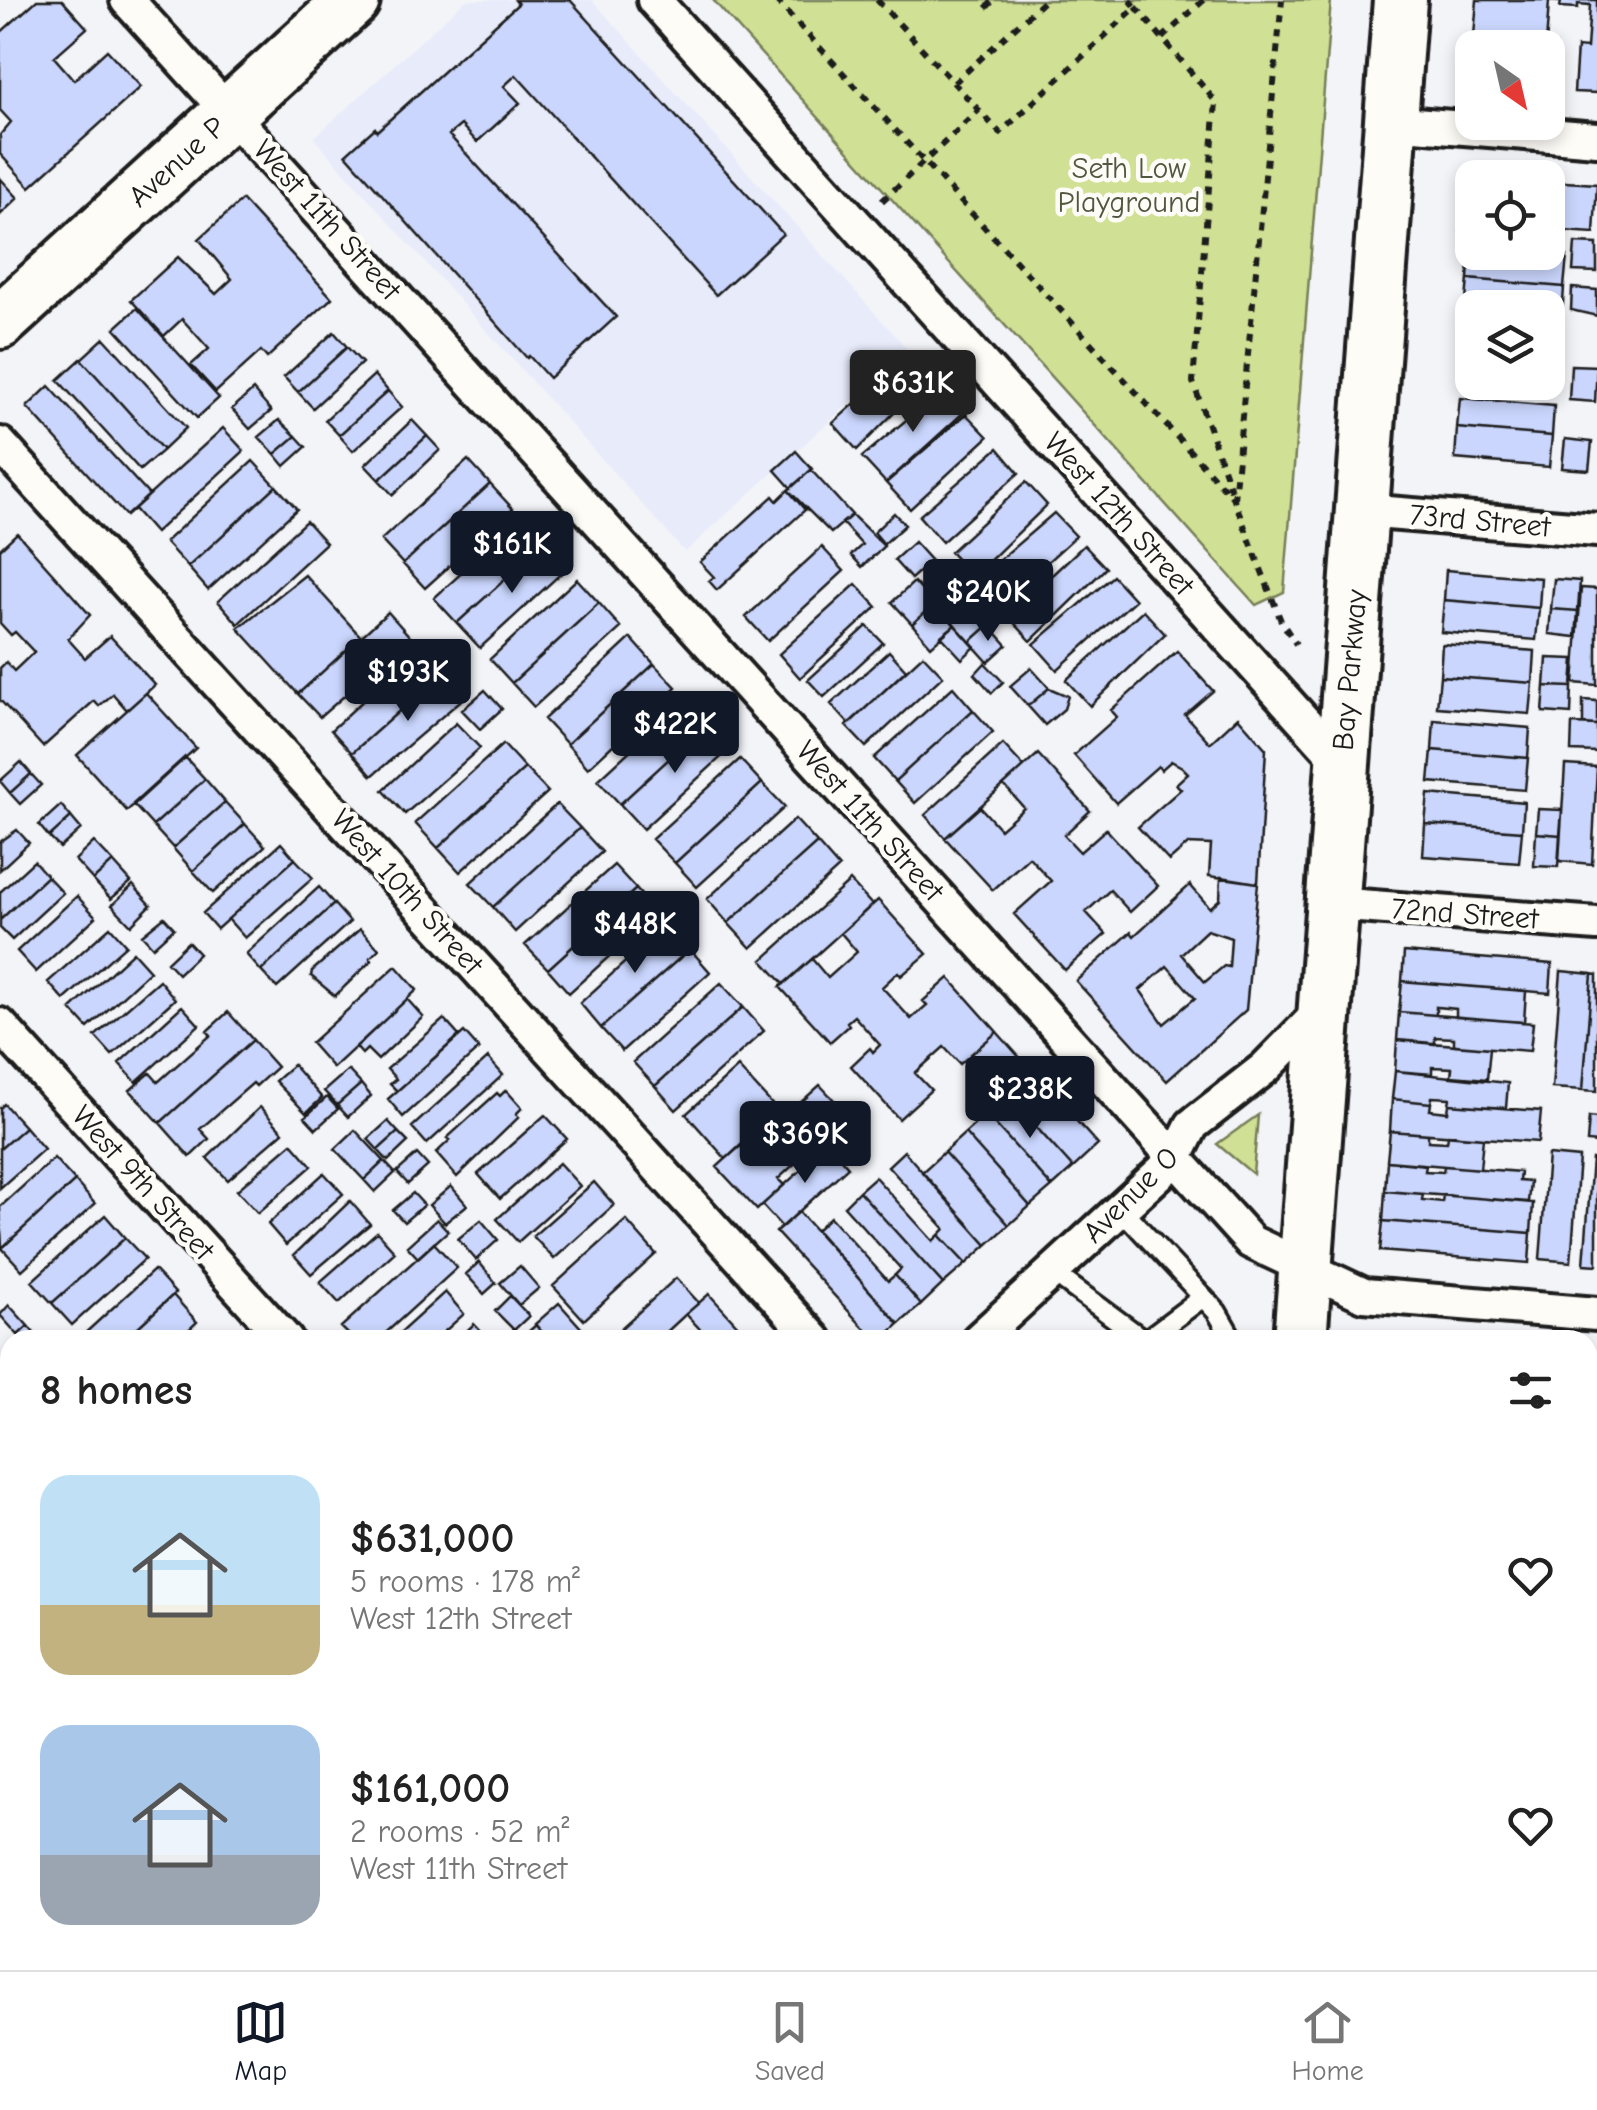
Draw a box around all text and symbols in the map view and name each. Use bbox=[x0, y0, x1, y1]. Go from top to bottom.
north arrow bbox=[1455, 30, 1565, 140]
map controls bbox=[1455, 30, 1565, 400]
street label: Avenue P bbox=[121, 109, 233, 215]
street label: West 11th Street bbox=[246, 133, 409, 308]
park label: Seth Low Playground bbox=[1058, 151, 1200, 220]
button: locate bbox=[1455, 160, 1565, 270]
button: layers bbox=[1455, 290, 1565, 400]
pin: $631K bbox=[843, 350, 983, 435]
text: $631K bbox=[872, 364, 954, 401]
street label: West 12th Street bbox=[1037, 425, 1202, 604]
street label: 73rd Street bbox=[1408, 497, 1553, 545]
pin: $161K bbox=[442, 511, 582, 596]
text: $161K bbox=[472, 525, 552, 562]
pin: $240K bbox=[918, 559, 1058, 644]
text: $240K bbox=[945, 573, 1031, 610]
street label: Bay Parkway bbox=[1326, 588, 1375, 752]
pin: $193K bbox=[338, 639, 478, 724]
text: $193K bbox=[367, 653, 449, 690]
pin: $422K bbox=[605, 691, 745, 776]
text: $422K bbox=[633, 705, 717, 742]
street label: West 11th Street bbox=[789, 734, 952, 909]
street label: West 10th Street bbox=[324, 802, 491, 983]
pin: $448K bbox=[565, 891, 705, 976]
street label: 72nd Street bbox=[1390, 891, 1541, 937]
text: $448K bbox=[593, 905, 677, 942]
pin: $238K bbox=[960, 1056, 1100, 1141]
text: $238K bbox=[987, 1070, 1073, 1107]
street label: West 9th Street bbox=[64, 1099, 222, 1269]
pin: $369K bbox=[735, 1101, 875, 1186]
text: $369K bbox=[762, 1115, 848, 1152]
street label: Avenue O bbox=[1076, 1140, 1186, 1250]
icon: filters bbox=[1503, 1363, 1558, 1418]
text: 8 homes bbox=[40, 1366, 192, 1415]
text: $631,000 bbox=[350, 1514, 515, 1563]
icon: home bbox=[120, 1515, 240, 1635]
icon: heart bbox=[1503, 1548, 1558, 1603]
text: 5 rooms · 178 m² bbox=[350, 1563, 580, 1600]
text: West 12th Street bbox=[350, 1600, 571, 1637]
text: $161,000 bbox=[350, 1764, 510, 1813]
icon: home bbox=[120, 1765, 240, 1885]
icon: heart bbox=[1503, 1798, 1558, 1853]
text: 2 rooms · 52 m² bbox=[350, 1813, 569, 1850]
text: West 11th Street bbox=[350, 1850, 567, 1887]
tab: Map bbox=[233, 1995, 288, 2087]
tab: Saved bbox=[755, 1995, 825, 2087]
tab: Home bbox=[1291, 1995, 1364, 2087]

